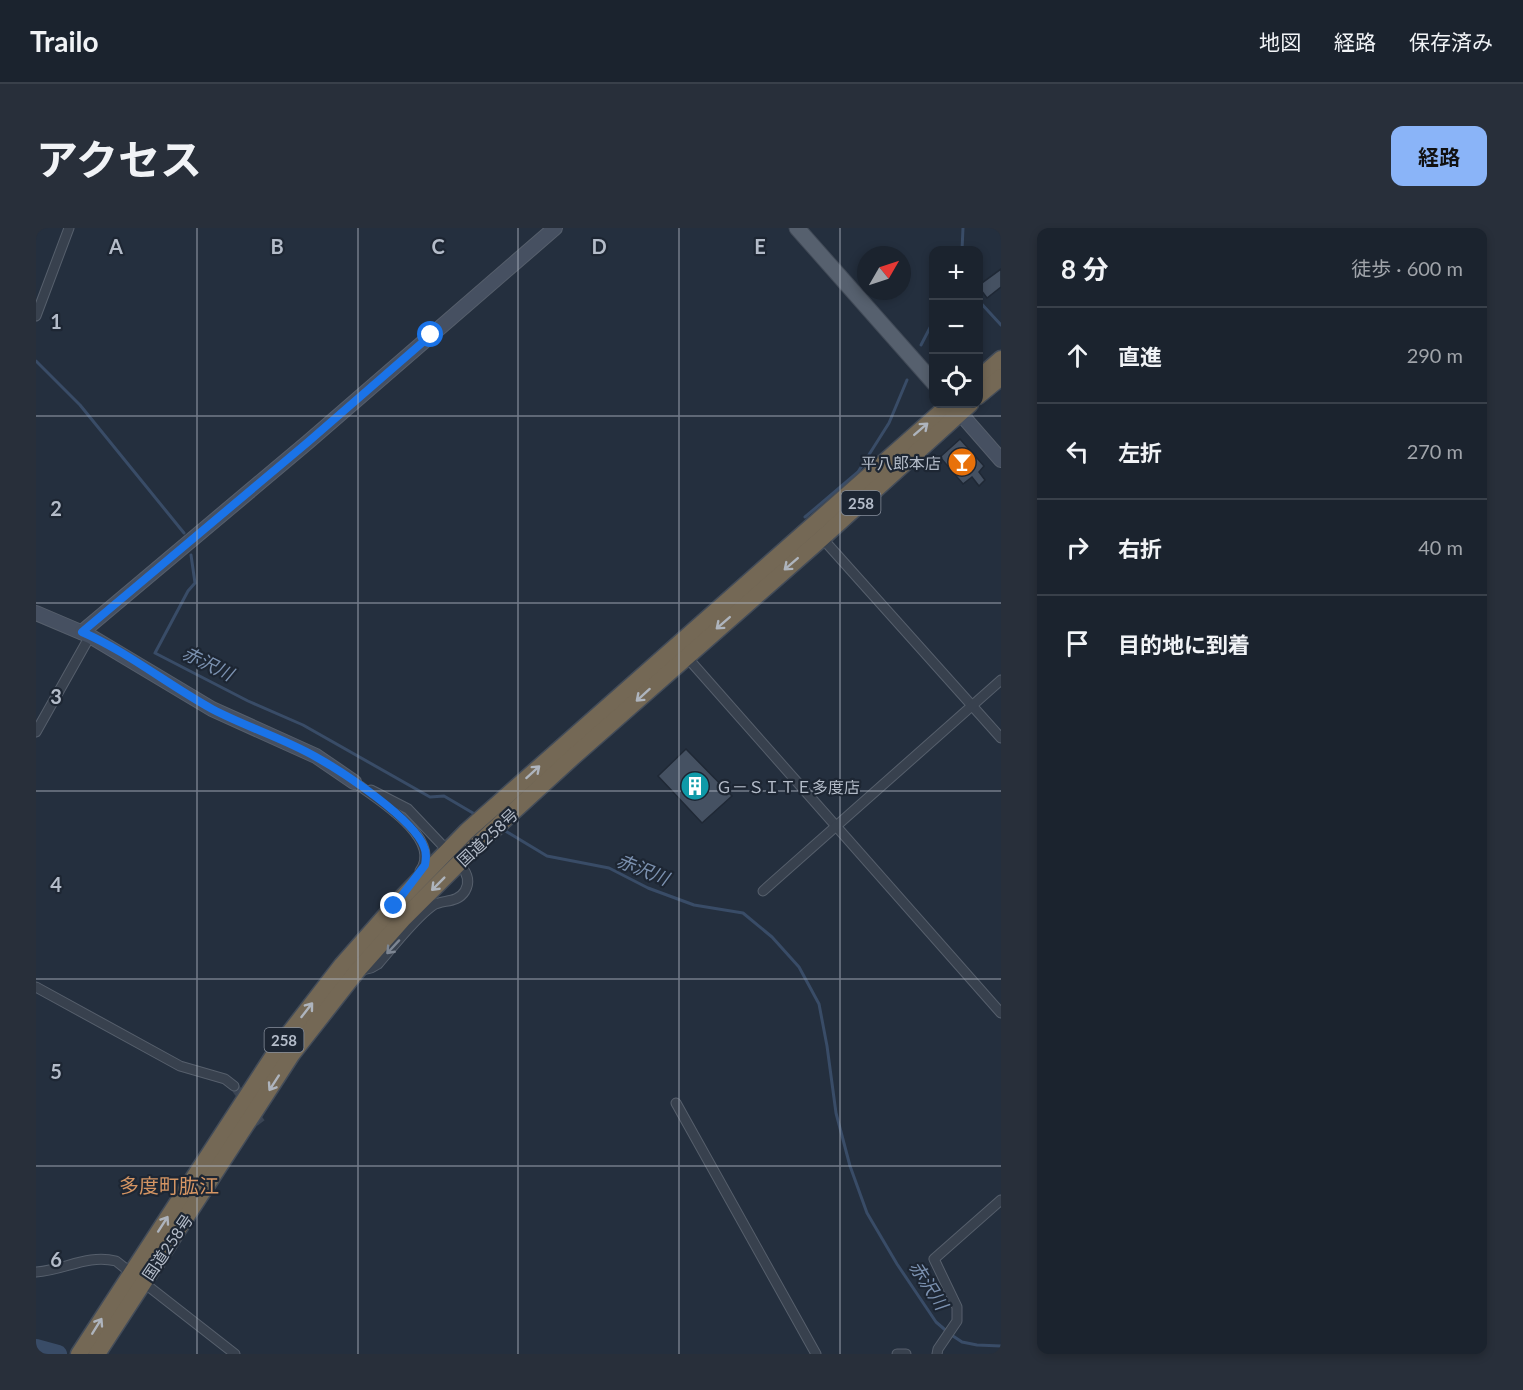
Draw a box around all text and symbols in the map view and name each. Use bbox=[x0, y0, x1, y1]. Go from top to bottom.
text: Trailo bbox=[30, 24, 99, 58]
text: 地図 bbox=[1259, 29, 1301, 54]
text: 経路 bbox=[1334, 29, 1376, 54]
text: 保存済み bbox=[1409, 29, 1493, 54]
button: 経路 bbox=[1391, 126, 1487, 186]
text: アクセス bbox=[36, 134, 202, 184]
text: A bbox=[108, 234, 123, 258]
text: B bbox=[270, 234, 284, 258]
text: C bbox=[431, 234, 445, 258]
text: D bbox=[591, 234, 607, 258]
text: E bbox=[754, 234, 766, 258]
north arrow bbox=[857, 246, 911, 300]
map controls bbox=[929, 246, 983, 408]
button: + bbox=[929, 246, 983, 300]
text: 8 分 bbox=[1061, 253, 1108, 285]
text: 徒歩 · 600 m bbox=[1351, 256, 1463, 280]
button: − bbox=[929, 300, 983, 354]
text: 1 bbox=[50, 309, 62, 333]
route start bbox=[417, 321, 443, 347]
icon: ahead bbox=[1061, 339, 1094, 372]
text: 直進 bbox=[1118, 343, 1162, 370]
text: 290 m bbox=[1407, 343, 1463, 367]
button: locate bbox=[929, 354, 983, 408]
one-way arrow bbox=[913, 422, 928, 436]
icon: left bbox=[1061, 435, 1094, 468]
text: 左折 bbox=[1118, 439, 1162, 466]
text: 270 m bbox=[1407, 439, 1463, 463]
bar icon: 平八郎本店 bbox=[946, 446, 978, 478]
place label: 平八郎本店 bbox=[861, 453, 941, 472]
road number: 258 bbox=[842, 491, 880, 515]
text: 2 bbox=[50, 496, 62, 520]
icon: right bbox=[1061, 531, 1094, 564]
text: 右折 bbox=[1118, 535, 1162, 562]
text: 40 m bbox=[1418, 535, 1463, 559]
one-way arrow bbox=[784, 557, 799, 571]
one-way arrow bbox=[716, 616, 731, 630]
icon: arrive bbox=[1061, 627, 1094, 660]
text: 目的地に到着 bbox=[1118, 631, 1250, 658]
water label: 赤沢川 bbox=[179, 641, 239, 686]
text: 3 bbox=[50, 684, 62, 708]
one-way arrow bbox=[635, 688, 650, 702]
one-way arrow bbox=[526, 765, 541, 779]
building icon: Ｇ－ＳＩＴＥ多度店 bbox=[679, 770, 711, 802]
place label: Ｇ－ＳＩＴＥ多度店 bbox=[716, 777, 860, 796]
street label: 国道258号 bbox=[453, 804, 521, 870]
water label: 赤沢川 bbox=[614, 849, 674, 890]
text: 4 bbox=[50, 872, 62, 896]
one-way arrow bbox=[430, 877, 445, 892]
route end bbox=[380, 892, 406, 918]
one-way arrow bbox=[386, 939, 400, 954]
one-way arrow bbox=[301, 1002, 314, 1018]
road number: 258 bbox=[264, 1028, 304, 1052]
text: 5 bbox=[50, 1059, 62, 1083]
one-way arrow bbox=[268, 1074, 280, 1091]
district label: 多度町肱江 bbox=[119, 1173, 219, 1197]
street label: 国道258号 bbox=[138, 1210, 196, 1284]
one-way arrow bbox=[157, 1216, 169, 1232]
text: 6 bbox=[50, 1247, 62, 1271]
water label: 赤沢川 bbox=[905, 1256, 954, 1315]
one-way arrow bbox=[91, 1318, 103, 1335]

